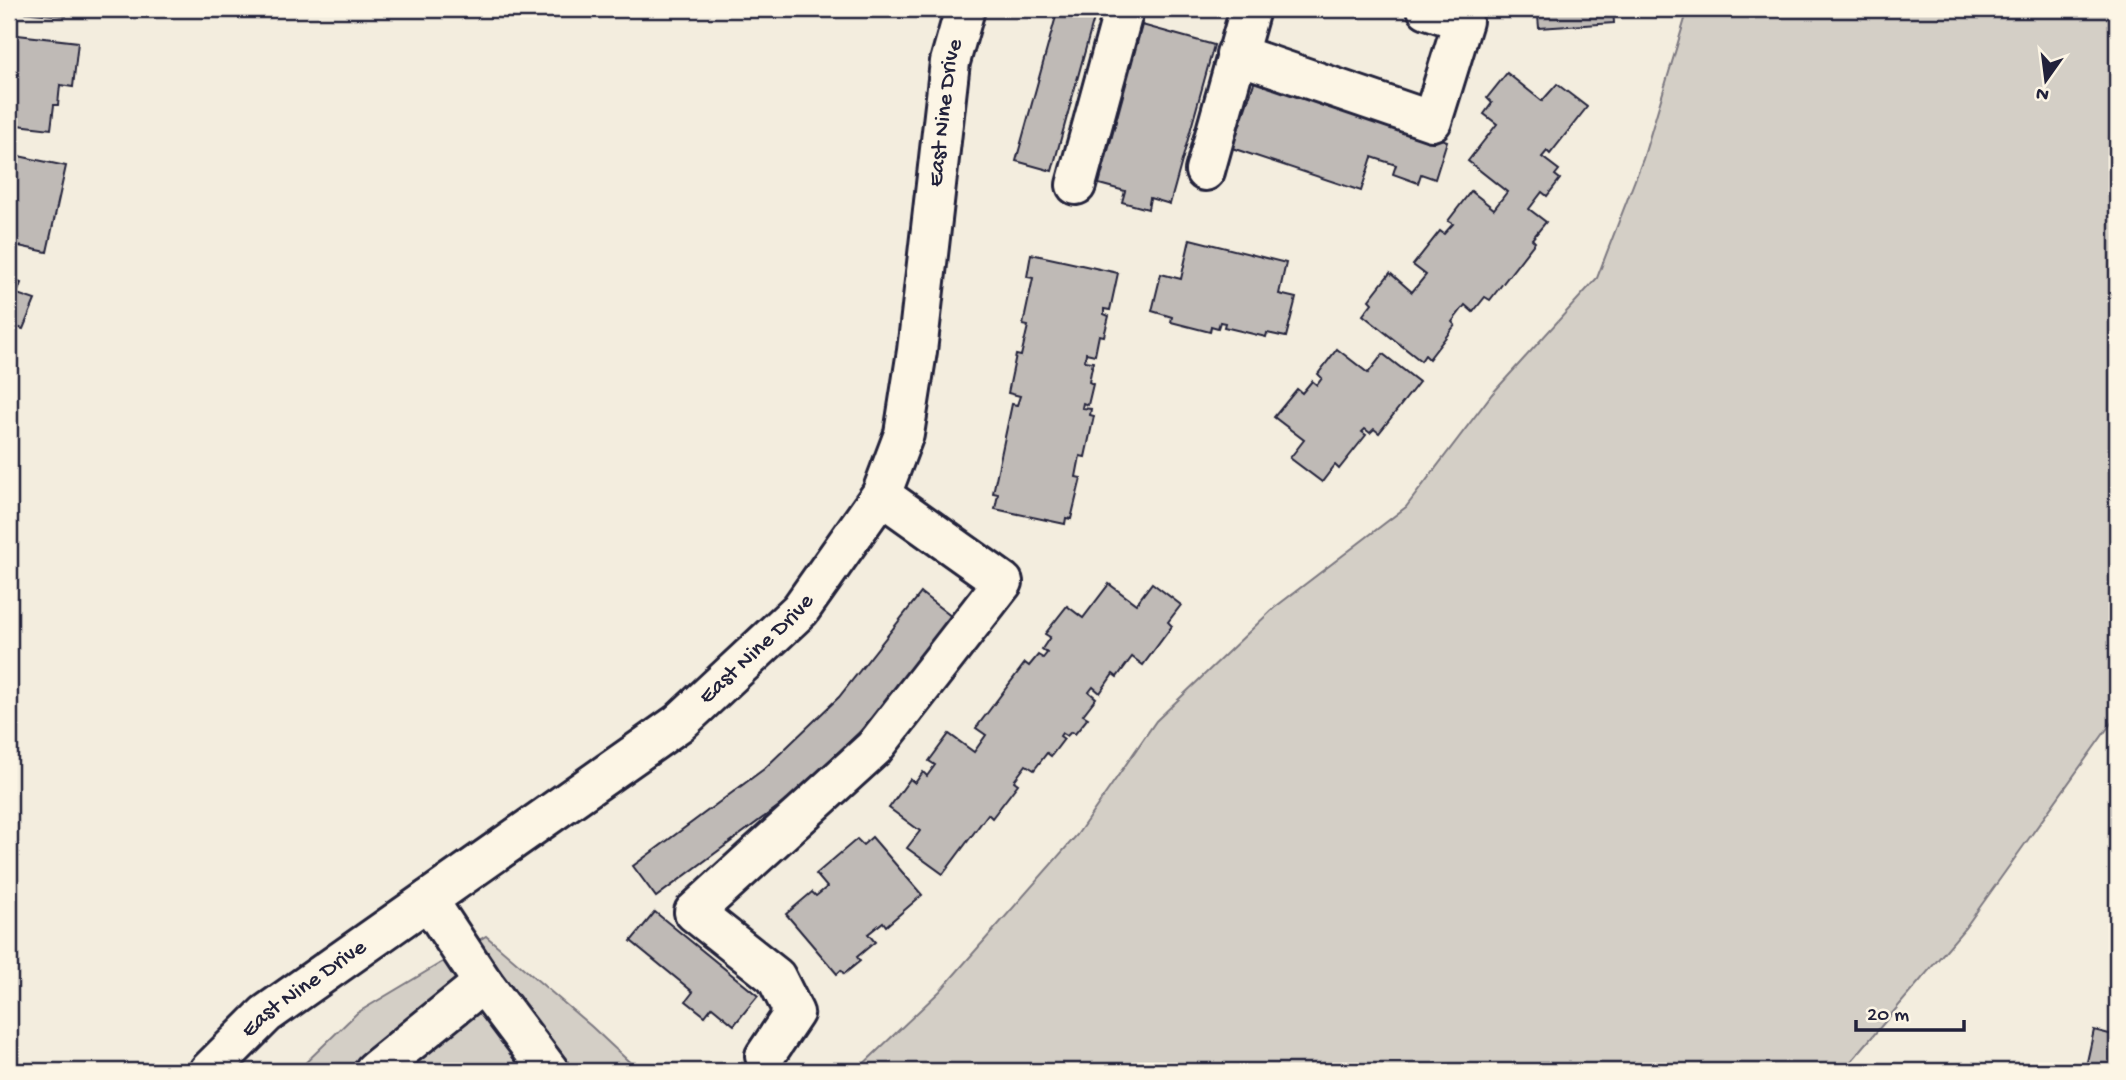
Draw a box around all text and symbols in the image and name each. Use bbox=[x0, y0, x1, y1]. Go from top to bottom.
street label: East Nine Drive bbox=[922, 35, 970, 188]
north arrow bbox=[2010, 46, 2080, 116]
text: N bbox=[2034, 80, 2052, 106]
street label: East Nine Drive bbox=[694, 588, 821, 711]
street label: East Nine Drive bbox=[236, 933, 373, 1044]
scale bar bbox=[1856, 989, 1965, 1033]
text: 20 m bbox=[1867, 1004, 1909, 1029]

